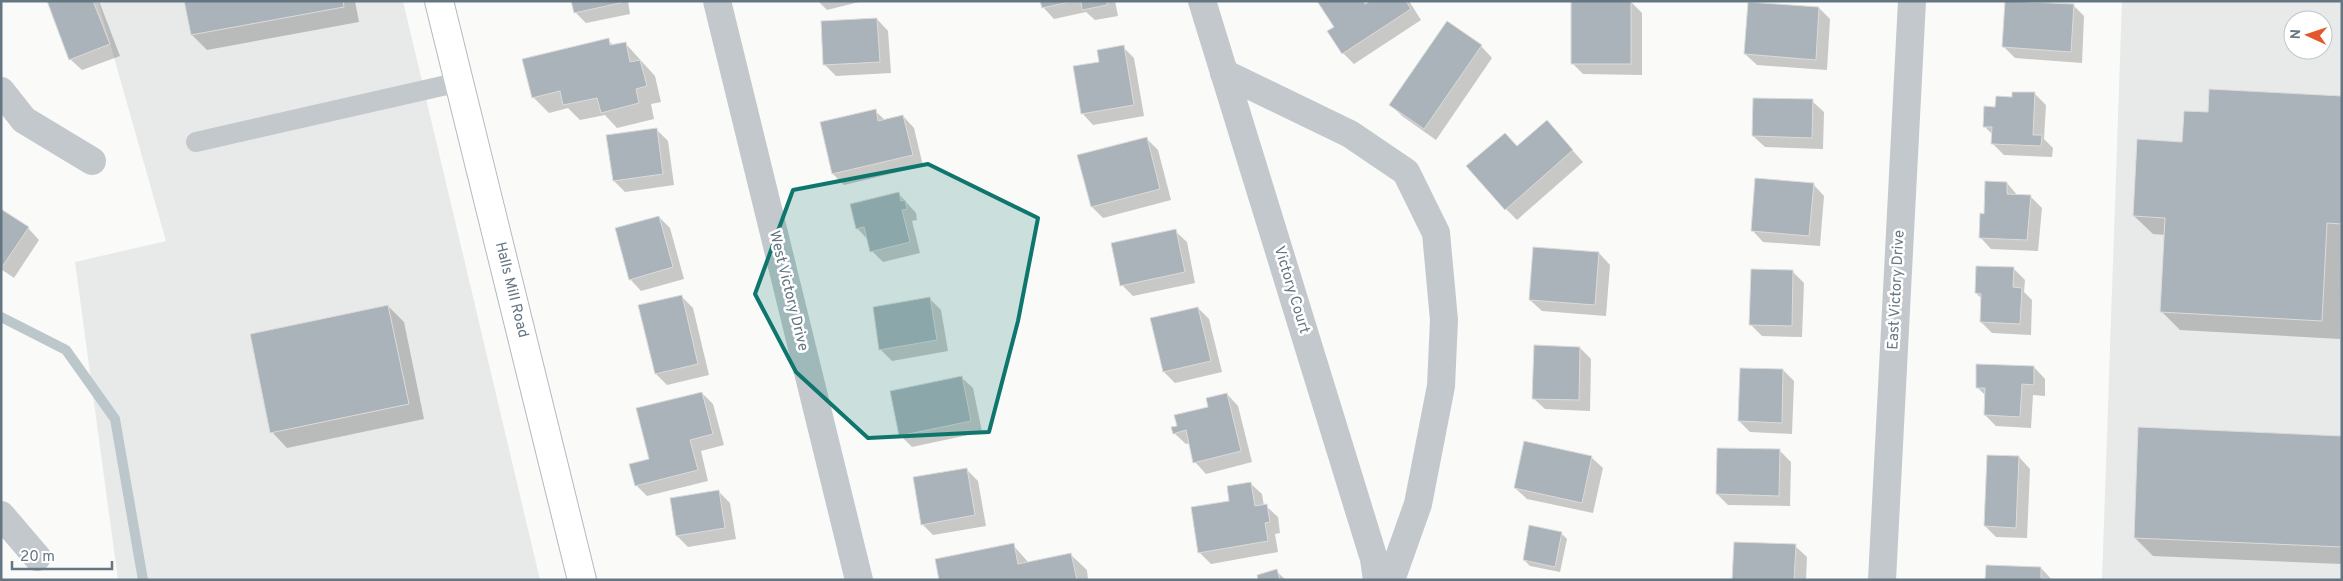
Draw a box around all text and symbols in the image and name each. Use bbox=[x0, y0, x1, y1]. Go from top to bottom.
north arrow bbox=[2283, 10, 2333, 60]
text: N bbox=[2288, 29, 2305, 40]
street label: West Victory Drive bbox=[764, 229, 812, 353]
street label: East Victory Drive bbox=[1884, 230, 1910, 350]
street label: Halls Mill Road bbox=[490, 240, 532, 340]
street label: Victory Court bbox=[1269, 244, 1313, 336]
scale bar bbox=[12, 538, 112, 570]
text: 20 m bbox=[20, 548, 55, 567]

